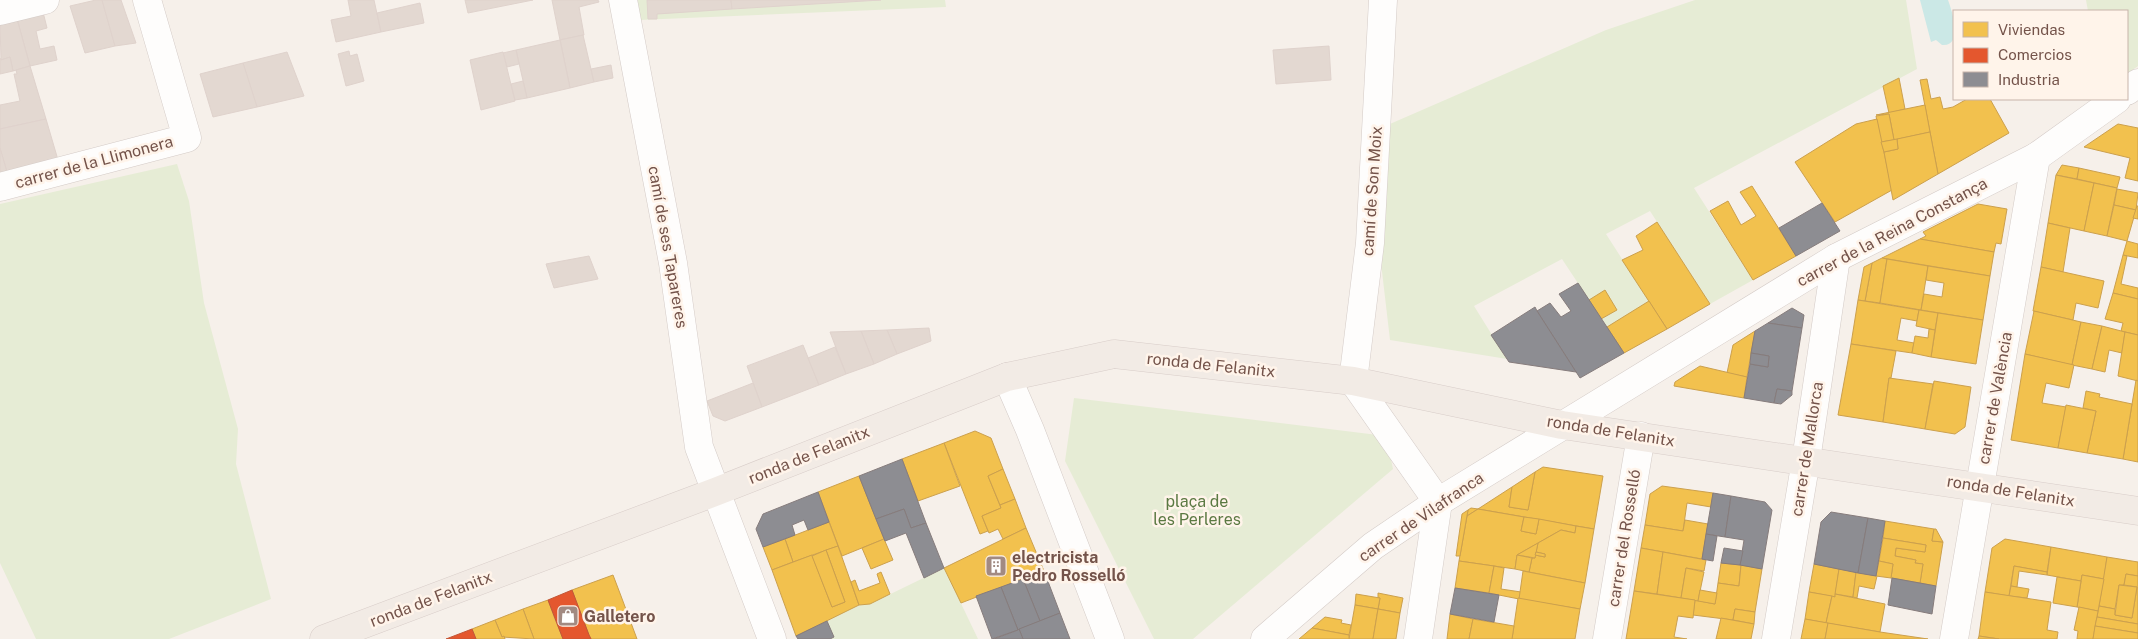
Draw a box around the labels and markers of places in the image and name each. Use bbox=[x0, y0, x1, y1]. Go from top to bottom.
place label: electricista Pedro Rosselló bbox=[1012, 548, 1126, 585]
building icon: electricista Pedro Rosselló bbox=[984, 554, 1008, 578]
shop icon: Galletero bbox=[556, 604, 580, 628]
place label: Galletero bbox=[584, 607, 655, 626]

